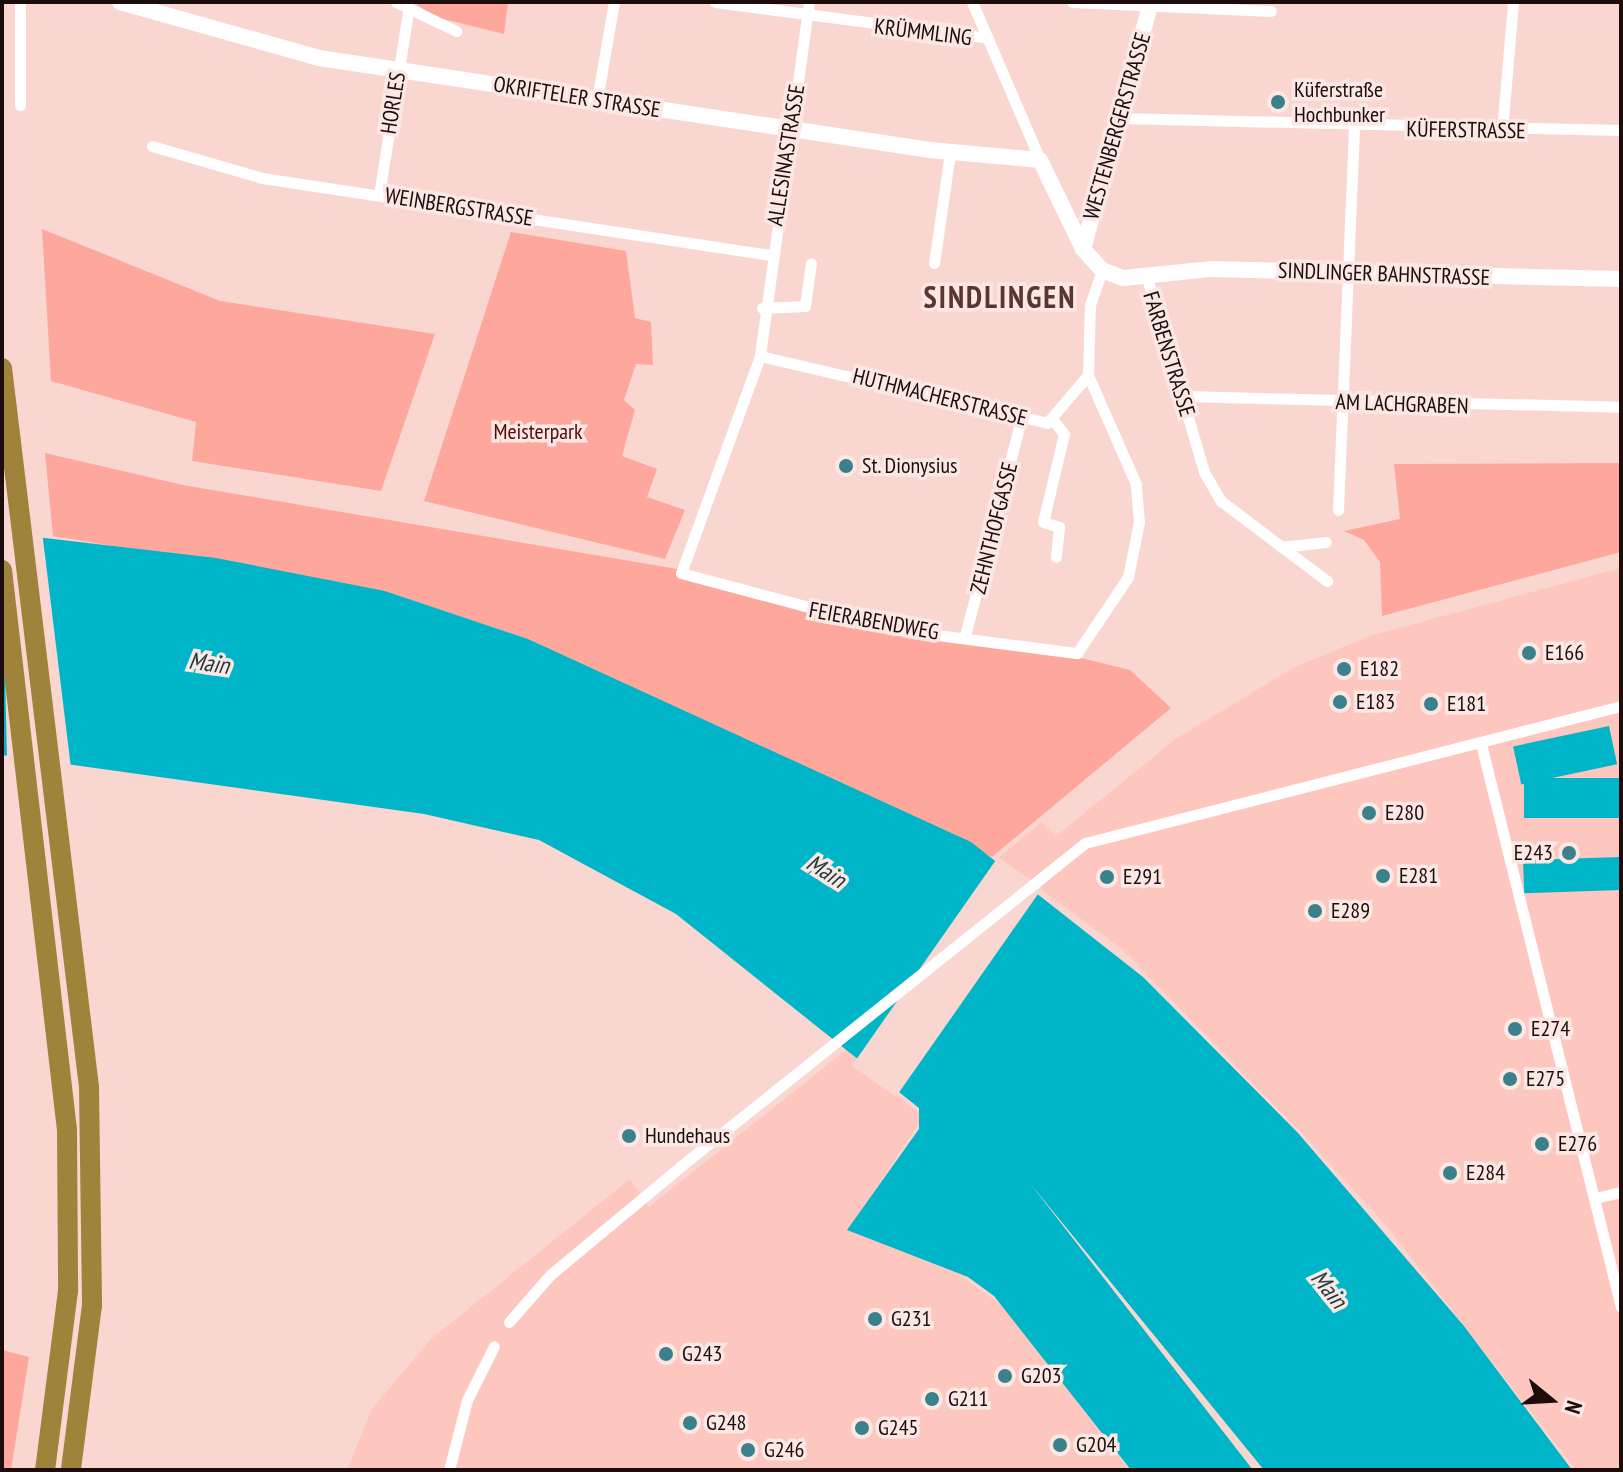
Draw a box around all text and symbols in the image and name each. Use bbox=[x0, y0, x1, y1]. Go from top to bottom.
street label: KRÜMMLING bbox=[873, 13, 973, 51]
street label: WESTENBERGERSTRASSE bbox=[1078, 29, 1156, 223]
street label: HORLES bbox=[375, 70, 411, 136]
street label: OKRIFTELER STRASSE bbox=[492, 71, 662, 123]
place label: Küferstraße Hochbunker bbox=[1294, 76, 1385, 128]
street label: ALLESINASTRASSE bbox=[762, 82, 810, 228]
marker: Küferstraße Hochbunker bbox=[1269, 93, 1287, 111]
street label: KÜFERSTRASSE bbox=[1406, 116, 1526, 144]
street label: WEINBERGSTRASSE bbox=[383, 182, 535, 232]
street label: SINDLINGER BAHNSTRASSE bbox=[1278, 257, 1490, 291]
district label: SINDLINGEN bbox=[924, 279, 1076, 315]
street label: FARBENSTRASSE bbox=[1137, 288, 1201, 420]
street label: HUTHMACHERSTRASSE bbox=[850, 363, 1030, 431]
street label: AM LACHGRABEN bbox=[1335, 388, 1469, 420]
park label: Meisterpark bbox=[493, 419, 583, 445]
place label: St. Dionysius bbox=[862, 453, 959, 479]
marker: St. Dionysius bbox=[837, 457, 855, 475]
street label: ZEHNTHOFGASSE bbox=[965, 459, 1023, 597]
street label: FEIERABENDWEG bbox=[807, 597, 941, 645]
place label: E166 bbox=[1545, 640, 1584, 666]
marker: E166 bbox=[1520, 644, 1538, 662]
water label: Main bbox=[187, 646, 231, 680]
place label: E182 bbox=[1360, 656, 1399, 682]
marker: E182 bbox=[1335, 660, 1353, 678]
place label: E183 bbox=[1356, 689, 1395, 715]
place label: E181 bbox=[1447, 691, 1486, 717]
marker: E183 bbox=[1331, 693, 1349, 711]
marker: E181 bbox=[1422, 695, 1440, 713]
place label: E280 bbox=[1385, 800, 1424, 826]
marker: E280 bbox=[1360, 804, 1378, 822]
place label: E243 bbox=[1514, 840, 1553, 866]
marker: E243 bbox=[1560, 844, 1578, 862]
water label: Main bbox=[801, 848, 851, 894]
place label: E281 bbox=[1399, 863, 1438, 889]
place label: E291 bbox=[1123, 864, 1162, 890]
marker: E281 bbox=[1374, 867, 1392, 885]
marker: E291 bbox=[1098, 868, 1116, 886]
place label: E289 bbox=[1331, 898, 1370, 924]
marker: E289 bbox=[1306, 902, 1324, 920]
place label: E274 bbox=[1531, 1016, 1570, 1042]
marker: E274 bbox=[1506, 1020, 1524, 1038]
place label: E275 bbox=[1526, 1066, 1565, 1092]
marker: E275 bbox=[1501, 1070, 1519, 1088]
place label: Hundehaus bbox=[645, 1123, 730, 1149]
marker: Hundehaus bbox=[620, 1127, 638, 1145]
place label: E276 bbox=[1558, 1131, 1597, 1157]
marker: E276 bbox=[1533, 1135, 1551, 1153]
place label: E284 bbox=[1466, 1160, 1505, 1186]
marker: E284 bbox=[1441, 1164, 1459, 1182]
water label: Main bbox=[1305, 1264, 1353, 1314]
place label: G231 bbox=[891, 1306, 932, 1332]
marker: G231 bbox=[866, 1310, 884, 1328]
place label: G243 bbox=[682, 1341, 723, 1367]
marker: G243 bbox=[657, 1345, 675, 1363]
north arrow bbox=[1511, 1360, 1591, 1440]
place label: G203 bbox=[1021, 1363, 1062, 1389]
marker: G203 bbox=[996, 1367, 1014, 1385]
place label: G211 bbox=[948, 1386, 989, 1412]
marker: G211 bbox=[923, 1390, 941, 1408]
text: N bbox=[1559, 1397, 1589, 1417]
place label: G248 bbox=[706, 1410, 747, 1436]
marker: G248 bbox=[681, 1414, 699, 1432]
place label: G245 bbox=[878, 1415, 919, 1441]
marker: G245 bbox=[853, 1419, 871, 1437]
place label: G204 bbox=[1076, 1432, 1117, 1458]
marker: G204 bbox=[1051, 1436, 1069, 1454]
place label: G246 bbox=[764, 1437, 805, 1463]
marker: G246 bbox=[739, 1441, 757, 1459]

